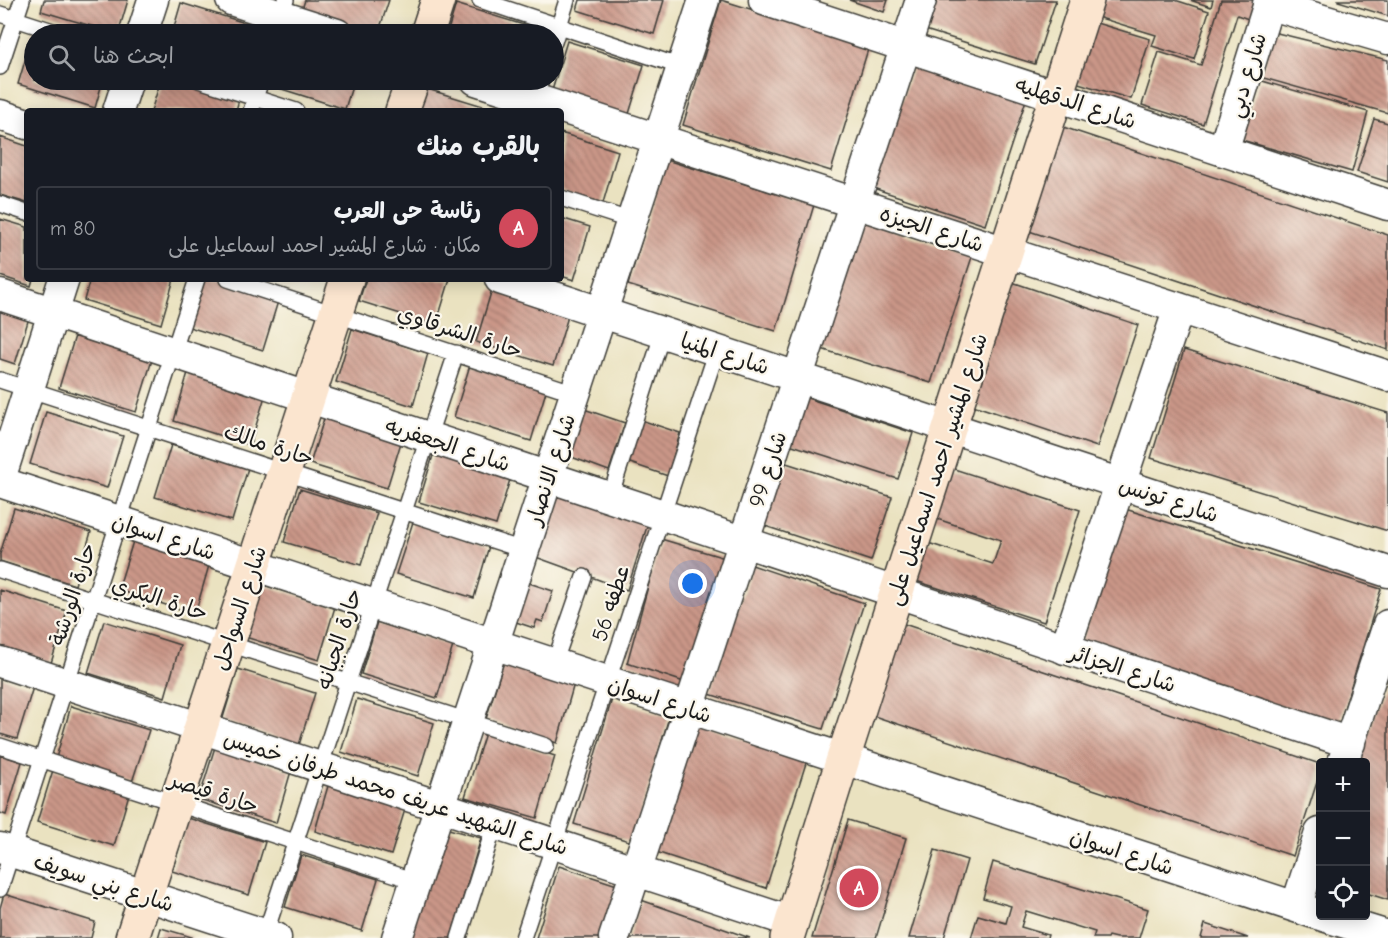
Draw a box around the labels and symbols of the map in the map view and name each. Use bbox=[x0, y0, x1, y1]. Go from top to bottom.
street label: شارع دبي bbox=[1222, 30, 1278, 123]
street label: شارع الدقهليه bbox=[1011, 71, 1139, 137]
street label: شارع الجيزه bbox=[876, 200, 987, 260]
street label: حارة الشرقاوي bbox=[393, 300, 525, 367]
street label: شارع المنيا bbox=[676, 327, 772, 382]
street label: شارع المشير احمد اسماعيل على bbox=[881, 330, 995, 609]
street label: شارع الانصار bbox=[520, 411, 583, 531]
street label: شارع الجعفريه bbox=[381, 413, 513, 479]
street label: حارة مالك bbox=[221, 418, 317, 472]
street label: شارع 99 bbox=[743, 428, 794, 511]
street label: شارع تونس bbox=[1115, 472, 1222, 530]
street label: شارع اسوان bbox=[108, 508, 219, 568]
street label: حارة الورشة bbox=[44, 540, 103, 649]
street label: شارع السواحل bbox=[208, 543, 274, 675]
street label: عطفه 56 bbox=[586, 562, 635, 645]
your location bbox=[678, 569, 707, 598]
street label: حارة البكري bbox=[107, 571, 211, 630]
street label: حارة الجبانه bbox=[310, 585, 368, 693]
street label: شارع الجزائر bbox=[1064, 639, 1179, 700]
street label: شارع اسوان bbox=[604, 671, 715, 731]
street label: شارع الشهيد عريف محمد طرفان خميس bbox=[220, 725, 571, 863]
street label: حارة قيصر bbox=[164, 766, 262, 820]
street label: شارع اسوان bbox=[1066, 823, 1177, 883]
street label: شارع بني سويف bbox=[29, 848, 177, 924]
pin: A bbox=[840, 866, 878, 910]

